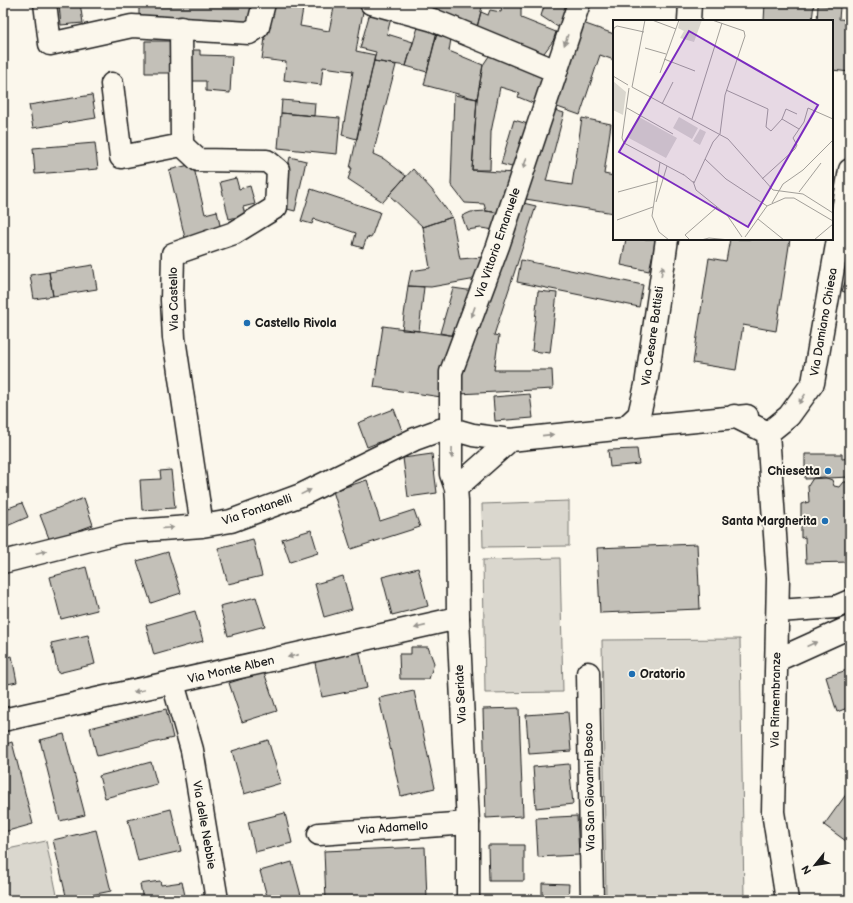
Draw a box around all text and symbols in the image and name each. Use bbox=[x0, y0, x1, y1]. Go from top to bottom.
inset map bbox=[613, 20, 833, 240]
one-way arrow bbox=[563, 34, 569, 46]
one-way arrow bbox=[522, 158, 528, 170]
street label: Via Vittorio Emanuele bbox=[472, 186, 524, 300]
one-way arrow bbox=[659, 265, 665, 277]
street label: Via Damiano Chiesa bbox=[807, 266, 841, 377]
street label: Via Castello bbox=[166, 267, 182, 331]
street label: Via Cesare Battisti bbox=[639, 285, 667, 387]
one-way arrow bbox=[470, 307, 476, 319]
place label: Castello Rivola bbox=[255, 316, 337, 331]
marker: Castello Rivola bbox=[242, 318, 252, 328]
one-way arrow bbox=[798, 394, 806, 404]
one-way arrow bbox=[542, 431, 554, 438]
one-way arrow bbox=[448, 447, 455, 459]
place label: Chiesetta bbox=[768, 464, 820, 479]
marker: Chiesetta bbox=[823, 466, 833, 476]
one-way arrow bbox=[300, 489, 312, 495]
street label: Via Fontanelli bbox=[220, 491, 294, 529]
place label: Santa Margherita bbox=[722, 514, 817, 529]
marker: Santa Margherita bbox=[820, 516, 830, 526]
one-way arrow bbox=[162, 525, 174, 532]
one-way arrow bbox=[35, 549, 47, 555]
one-way arrow bbox=[414, 624, 426, 630]
one-way arrow bbox=[807, 641, 818, 647]
street label: Via Rimembranze bbox=[768, 652, 784, 748]
street label: Via Monte Alben bbox=[186, 653, 276, 687]
one-way arrow bbox=[287, 653, 299, 659]
street label: Via Seriate bbox=[452, 664, 470, 724]
place label: Oratorio bbox=[640, 667, 686, 682]
marker: Oratorio bbox=[627, 669, 637, 679]
one-way arrow bbox=[133, 688, 145, 694]
street label: Via San Giovanni Bosco bbox=[581, 722, 599, 852]
street label: Via delle Nebbie bbox=[189, 780, 219, 870]
street label: Via Adamello bbox=[357, 818, 429, 838]
north arrow bbox=[795, 845, 835, 885]
text: N bbox=[799, 863, 814, 877]

